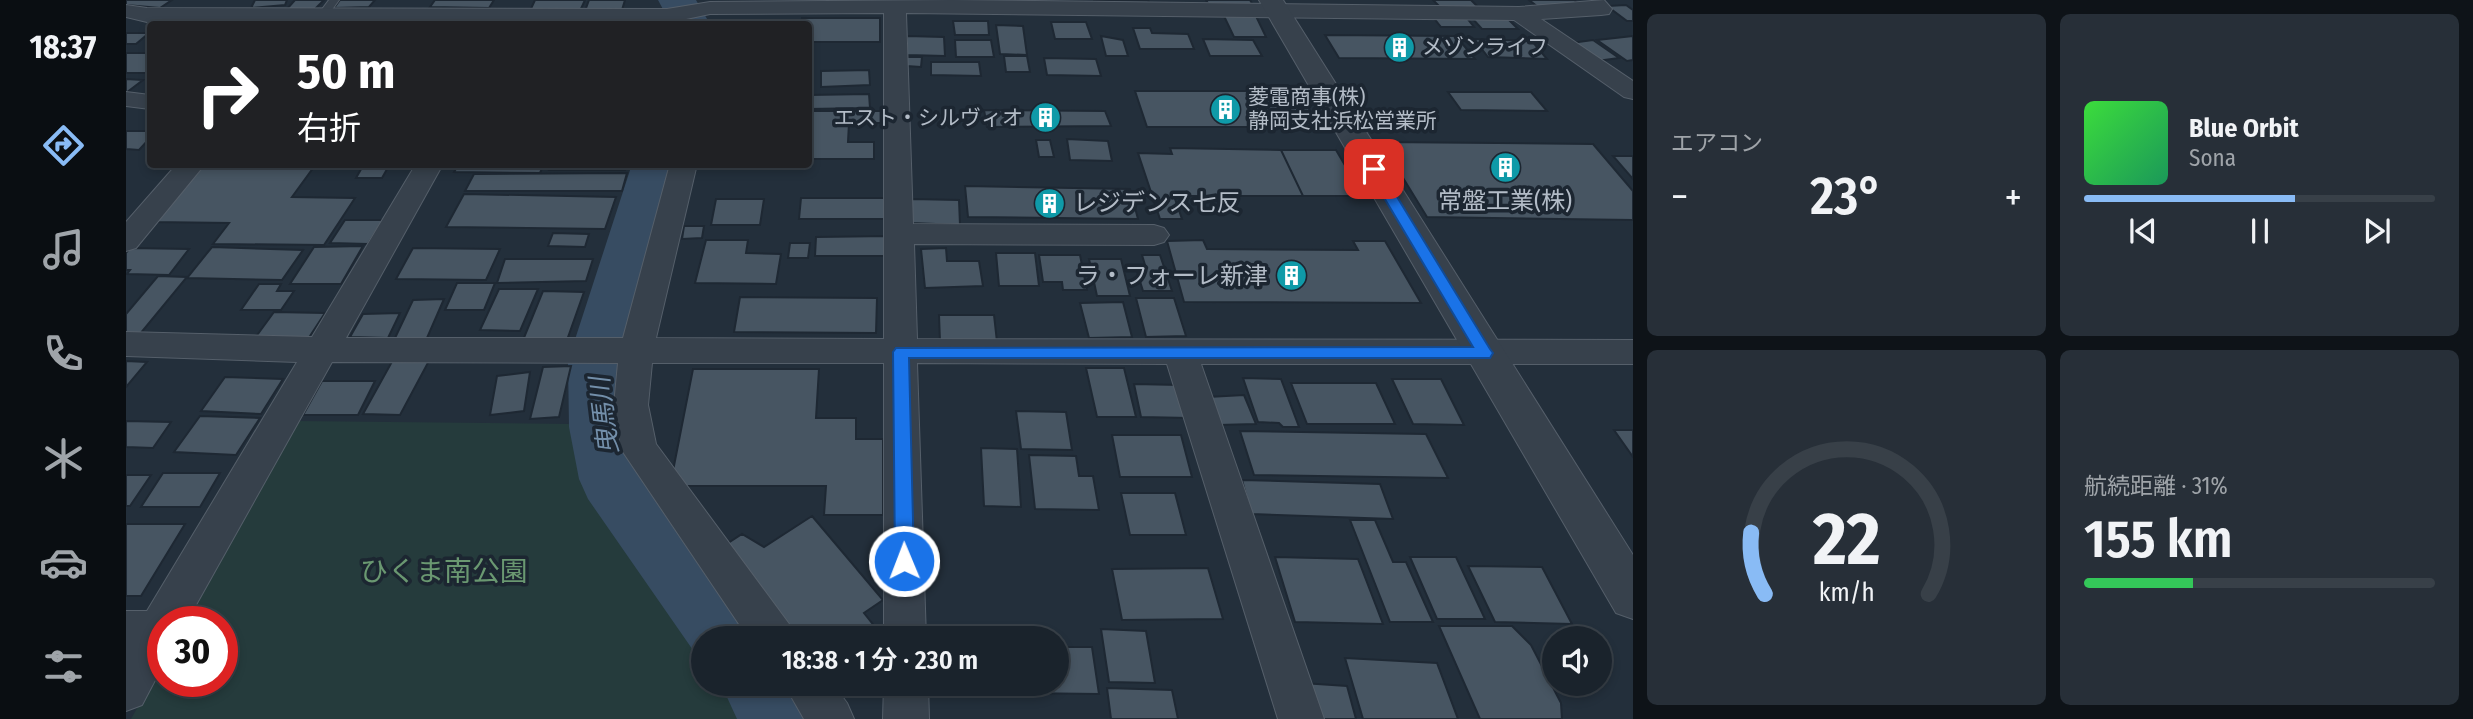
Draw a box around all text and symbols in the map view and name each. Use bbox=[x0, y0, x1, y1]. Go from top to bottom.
text: 18:37 bbox=[30, 28, 96, 66]
building icon: メゾンライフ bbox=[1382, 30, 1416, 64]
place label: メゾンライフ bbox=[1422, 34, 1548, 60]
text: 50 m bbox=[297, 42, 395, 101]
icon: right bbox=[182, 49, 273, 140]
place label: 菱電商事(株) 静岡支社浜松営業所 bbox=[1248, 84, 1437, 134]
building icon: 菱電商事(株) 静岡支社浜松営業所 bbox=[1208, 92, 1242, 126]
building icon: エスト・シルヴィオ bbox=[1029, 101, 1063, 135]
place label: エスト・シルヴィオ bbox=[834, 105, 1023, 131]
text: 右折 bbox=[297, 109, 361, 147]
text: Blue Orbit bbox=[2189, 113, 2299, 144]
icon: directions bbox=[39, 121, 88, 170]
text: エアコン bbox=[1671, 129, 1763, 157]
pin bbox=[1344, 139, 1404, 199]
text: Sona bbox=[2189, 144, 2236, 172]
icon: arrive bbox=[1355, 150, 1393, 188]
building icon: 常盤工業(株) bbox=[1488, 150, 1522, 184]
text: 23° bbox=[1810, 165, 1883, 228]
text: − bbox=[1671, 174, 1688, 220]
text: + bbox=[2005, 174, 2022, 220]
building icon: レジデンス七反 bbox=[1033, 186, 1067, 220]
place label: 常盤工業(株) bbox=[1438, 187, 1572, 215]
place label: レジデンス七反 bbox=[1073, 189, 1241, 217]
icon: previous bbox=[2124, 212, 2162, 250]
icon: pause bbox=[2241, 212, 2279, 250]
icon: next bbox=[2358, 212, 2396, 250]
icon: music bbox=[39, 225, 88, 274]
building icon: ラ・フォーレ新津 bbox=[1274, 259, 1308, 293]
place label: ラ・フォーレ新津 bbox=[1076, 262, 1268, 290]
icon: phone bbox=[39, 329, 88, 378]
water label: 曳馬川 bbox=[584, 372, 625, 457]
icon: climate bbox=[39, 434, 88, 483]
text: 航続距離 · 31% bbox=[2084, 472, 2228, 500]
text: 22 bbox=[1812, 496, 1880, 583]
text: 155 km bbox=[2084, 508, 2232, 571]
position arrow bbox=[867, 524, 941, 598]
icon: car bbox=[39, 538, 88, 587]
park label: ひくま南公園 bbox=[360, 555, 528, 588]
text: km/h bbox=[1819, 577, 1874, 607]
speed limit sign: 30 bbox=[147, 606, 238, 697]
map controls bbox=[1542, 626, 1612, 696]
button: sound bbox=[1542, 626, 1612, 696]
icon: filters bbox=[39, 642, 88, 691]
text: 18:38 · 1 分 · 230 m bbox=[782, 645, 978, 676]

